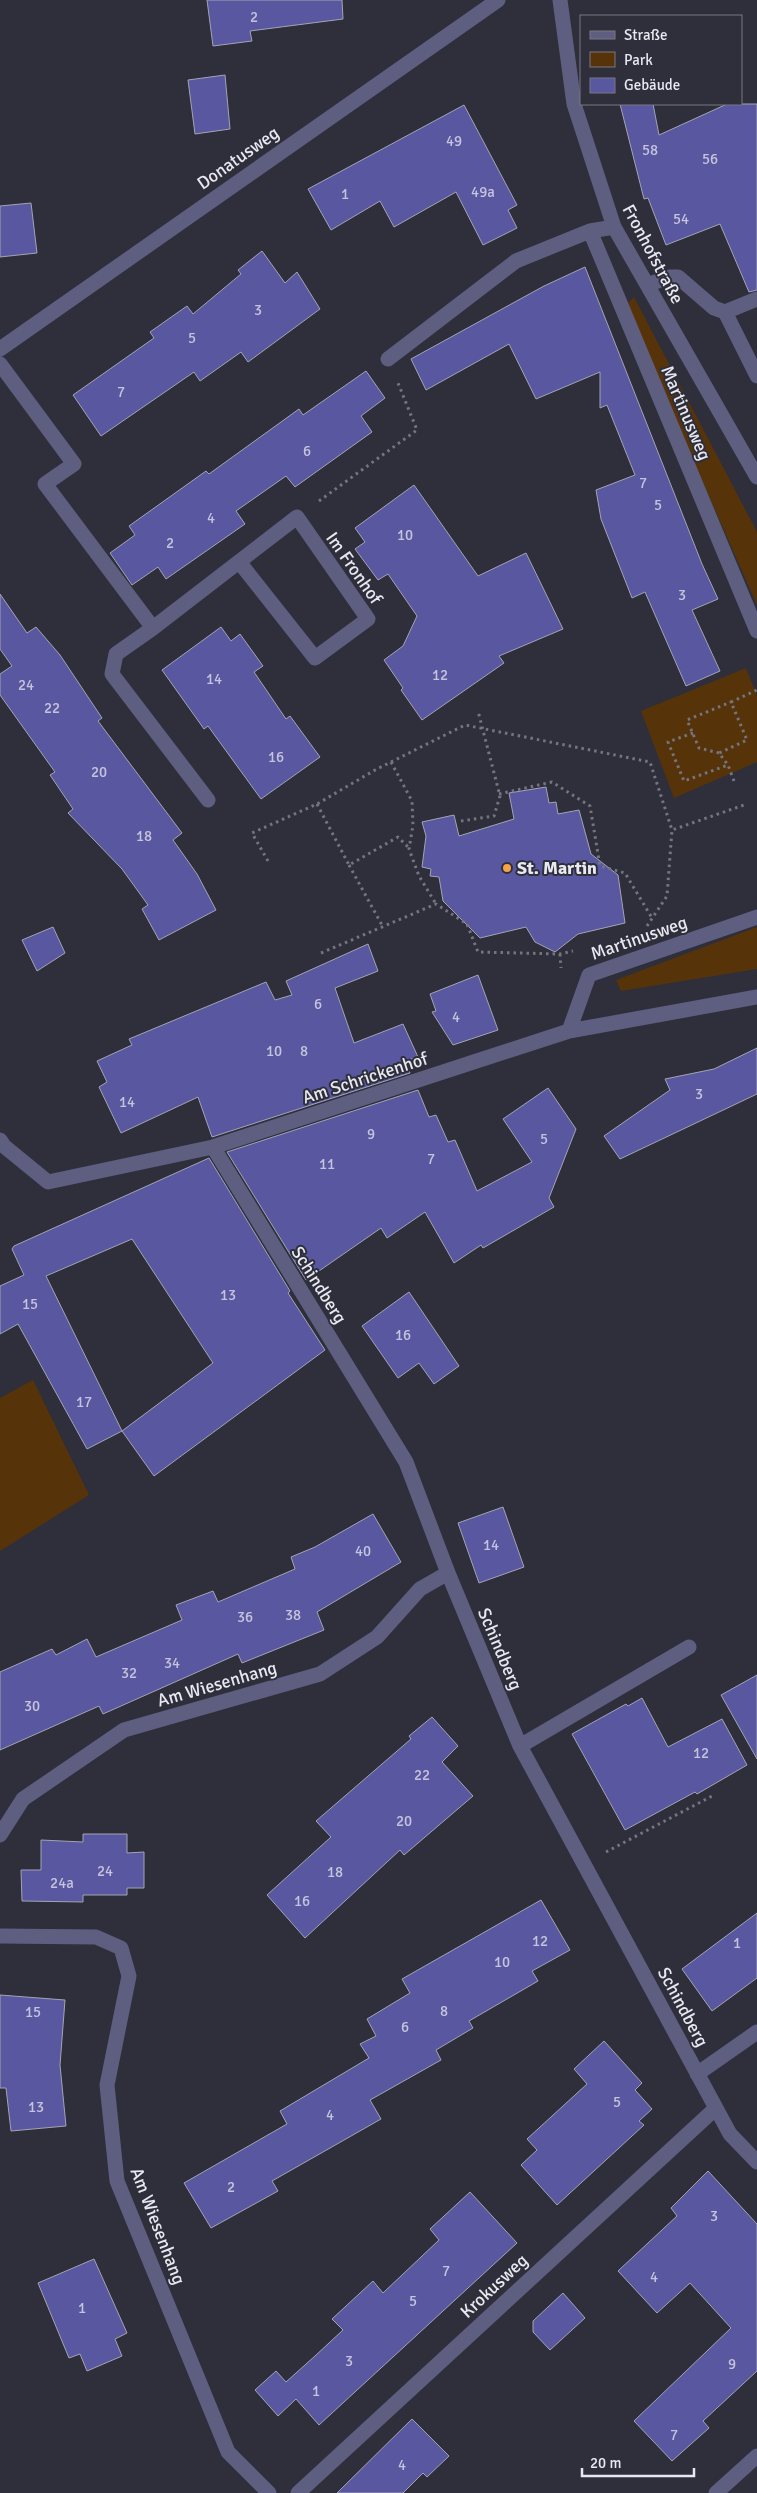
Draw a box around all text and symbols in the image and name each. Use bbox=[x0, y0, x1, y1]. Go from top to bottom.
house number: 2 bbox=[250, 8, 258, 26]
legend bbox=[580, 15, 742, 105]
text: Straße bbox=[624, 26, 668, 44]
text: Park bbox=[624, 51, 653, 69]
text: Gebäude bbox=[624, 76, 680, 94]
street label: Donatusweg bbox=[193, 122, 283, 194]
house number: 49 bbox=[446, 132, 462, 150]
house number: 58 bbox=[642, 141, 658, 159]
house number: 56 bbox=[702, 150, 718, 168]
house number: 49a bbox=[471, 183, 495, 201]
house number: 1 bbox=[341, 185, 349, 203]
street label: Fronhofstraße bbox=[618, 200, 688, 308]
house number: 54 bbox=[673, 210, 689, 228]
house number: 3 bbox=[254, 301, 262, 319]
house number: 5 bbox=[188, 329, 196, 347]
street label: Martinusweg bbox=[656, 362, 716, 464]
house number: 7 bbox=[117, 383, 125, 401]
house number: 6 bbox=[303, 442, 311, 460]
house number: 7 bbox=[639, 474, 647, 492]
house number: 5 bbox=[654, 496, 662, 514]
house number: 4 bbox=[207, 509, 215, 527]
house number: 10 bbox=[397, 526, 413, 544]
street label: Im Fronhof bbox=[321, 528, 387, 609]
house number: 2 bbox=[166, 534, 174, 552]
house number: 3 bbox=[678, 586, 686, 604]
house number: 12 bbox=[432, 666, 448, 684]
house number: 14 bbox=[206, 670, 222, 688]
house number: 24 bbox=[18, 676, 34, 694]
house number: 22 bbox=[44, 699, 60, 717]
house number: 16 bbox=[268, 748, 284, 766]
house number: 20 bbox=[91, 763, 107, 781]
house number: 18 bbox=[136, 827, 152, 845]
place label: St. Martin bbox=[517, 857, 597, 879]
marker: St. Martin bbox=[501, 862, 513, 874]
street label: Martinusweg bbox=[588, 911, 690, 965]
house number: 6 bbox=[314, 995, 322, 1013]
house number: 4 bbox=[452, 1008, 460, 1026]
house number: 10 bbox=[266, 1042, 282, 1060]
house number: 8 bbox=[300, 1042, 308, 1060]
street label: Am Schrickenhof bbox=[300, 1047, 431, 1109]
house number: 3 bbox=[695, 1085, 703, 1103]
house number: 14 bbox=[119, 1093, 135, 1111]
house number: 9 bbox=[367, 1125, 375, 1143]
house number: 5 bbox=[540, 1130, 548, 1148]
house number: 7 bbox=[427, 1150, 435, 1168]
house number: 11 bbox=[319, 1155, 335, 1173]
street label: Schindberg bbox=[287, 1242, 351, 1328]
house number: 13 bbox=[220, 1286, 236, 1304]
house number: 15 bbox=[22, 1295, 38, 1313]
house number: 16 bbox=[395, 1326, 411, 1344]
house number: 17 bbox=[76, 1393, 92, 1411]
house number: 14 bbox=[483, 1536, 499, 1554]
house number: 40 bbox=[355, 1542, 371, 1560]
street label: Schindberg bbox=[473, 1605, 527, 1693]
house number: 38 bbox=[285, 1606, 301, 1624]
house number: 36 bbox=[237, 1608, 253, 1626]
house number: 34 bbox=[164, 1654, 180, 1672]
street label: Am Wiesenhang bbox=[155, 1656, 279, 1712]
house number: 32 bbox=[121, 1664, 137, 1682]
house number: 30 bbox=[24, 1697, 40, 1715]
house number: 12 bbox=[693, 1744, 709, 1762]
house number: 22 bbox=[414, 1766, 430, 1784]
house number: 20 bbox=[396, 1812, 412, 1830]
house number: 24 bbox=[97, 1862, 113, 1880]
house number: 18 bbox=[327, 1863, 343, 1881]
house number: 24a bbox=[50, 1874, 74, 1892]
house number: 16 bbox=[294, 1892, 310, 1910]
house number: 12 bbox=[532, 1932, 548, 1950]
house number: 1 bbox=[733, 1934, 741, 1952]
house number: 10 bbox=[494, 1953, 510, 1971]
street label: Schindberg bbox=[653, 1963, 713, 2051]
house number: 8 bbox=[440, 2002, 448, 2020]
house number: 15 bbox=[25, 2003, 41, 2021]
house number: 6 bbox=[401, 2018, 409, 2036]
house number: 5 bbox=[613, 2093, 621, 2111]
house number: 13 bbox=[28, 2098, 44, 2116]
house number: 4 bbox=[326, 2106, 334, 2124]
street label: Am Wiesenhang bbox=[126, 2164, 190, 2288]
house number: 2 bbox=[227, 2178, 235, 2196]
house number: 3 bbox=[710, 2207, 718, 2225]
street label: Krokusweg bbox=[456, 2249, 532, 2323]
house number: 7 bbox=[442, 2262, 450, 2280]
house number: 4 bbox=[650, 2268, 658, 2286]
house number: 5 bbox=[409, 2292, 417, 2310]
house number: 1 bbox=[78, 2299, 86, 2317]
house number: 3 bbox=[345, 2352, 353, 2370]
house number: 9 bbox=[728, 2355, 736, 2373]
house number: 1 bbox=[312, 2382, 320, 2400]
house number: 7 bbox=[670, 2426, 678, 2444]
scale bar bbox=[582, 2446, 694, 2478]
text: 20 m bbox=[590, 2454, 621, 2472]
house number: 4 bbox=[398, 2456, 406, 2474]

